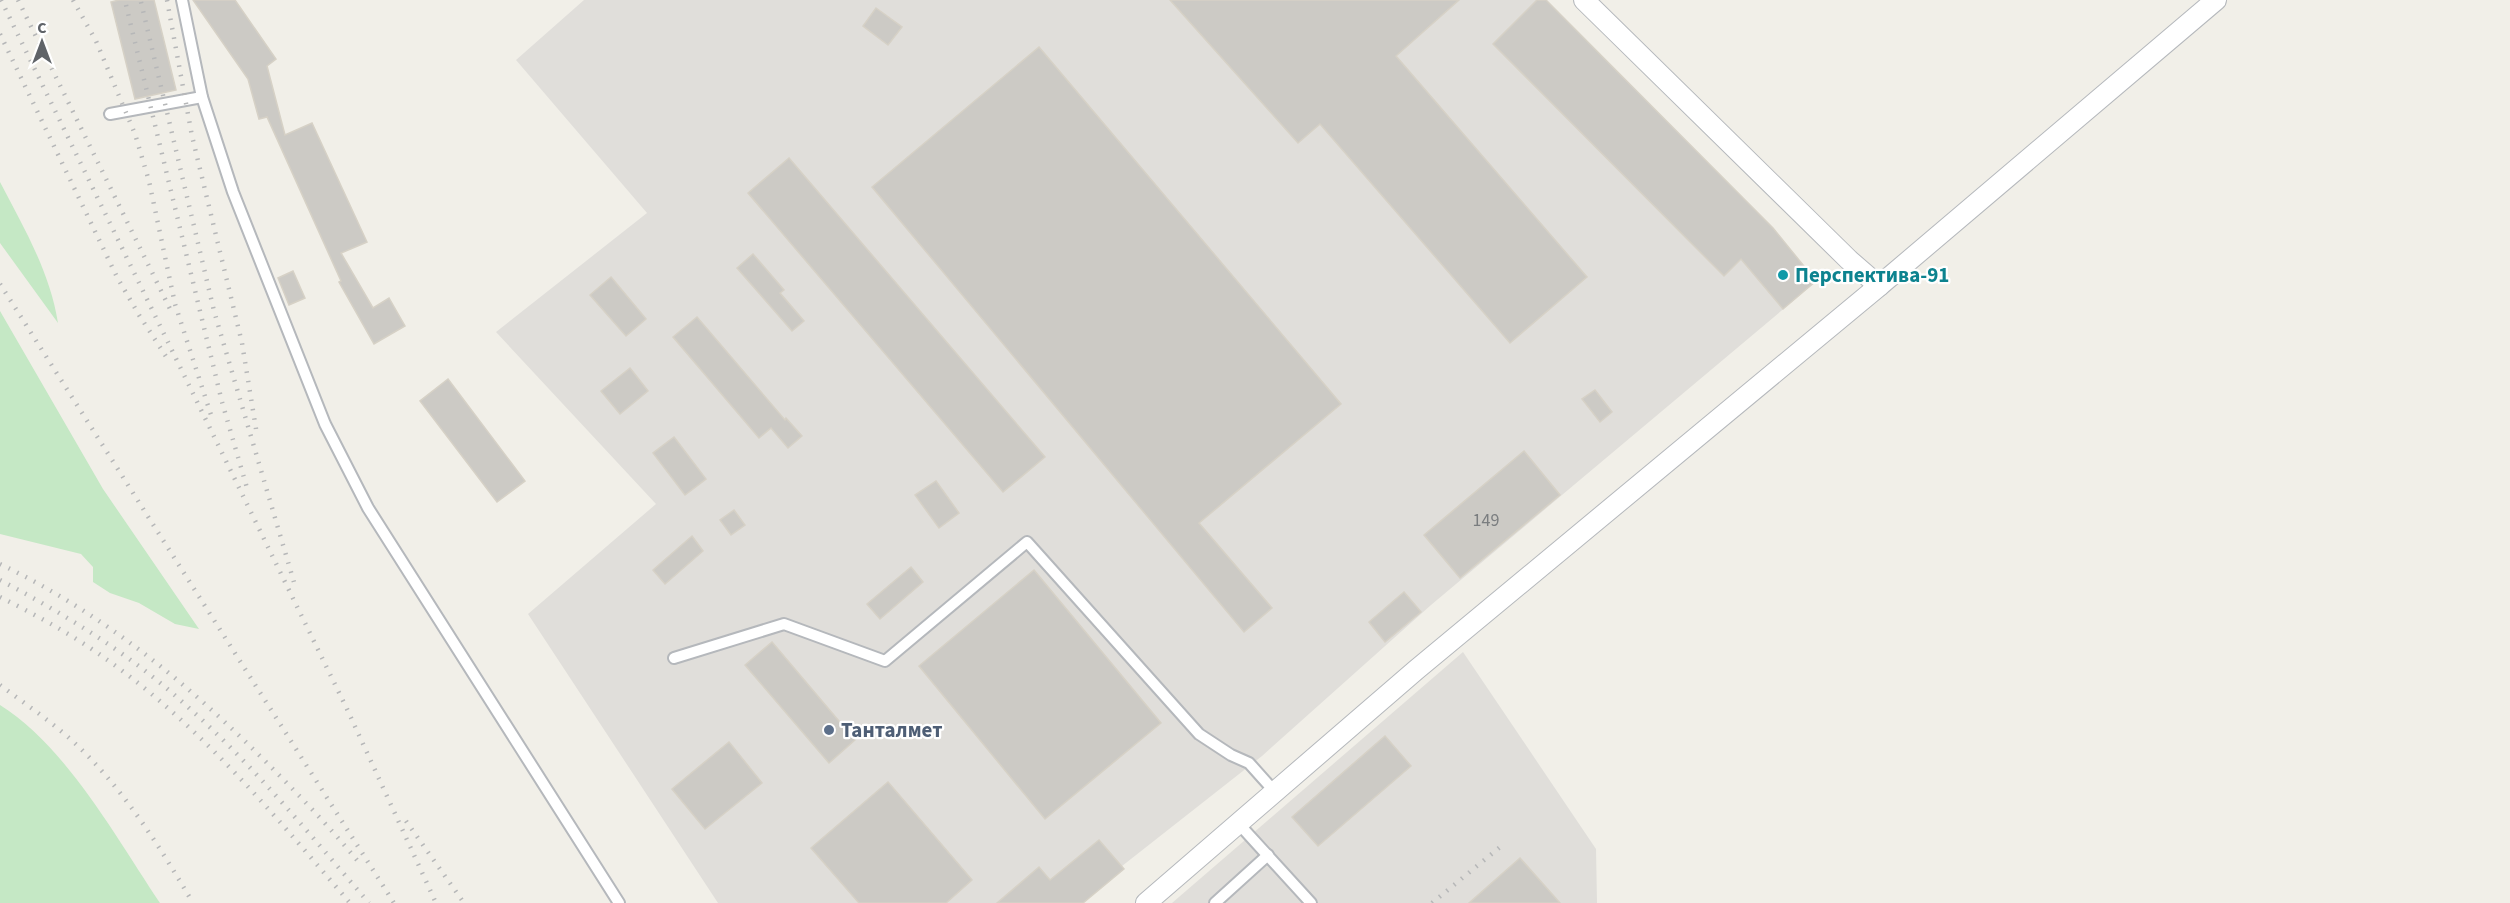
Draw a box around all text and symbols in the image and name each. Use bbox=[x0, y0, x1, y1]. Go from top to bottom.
north arrow bbox=[12, 12, 72, 72]
text: С bbox=[37, 17, 47, 39]
place label: Перспектива-91 bbox=[1795, 260, 1949, 290]
marker: Перспектива-91 bbox=[1776, 268, 1790, 282]
house number: 149 bbox=[1473, 508, 1499, 533]
place label: Танталмет bbox=[841, 715, 943, 745]
marker: Танталмет bbox=[822, 723, 836, 737]

